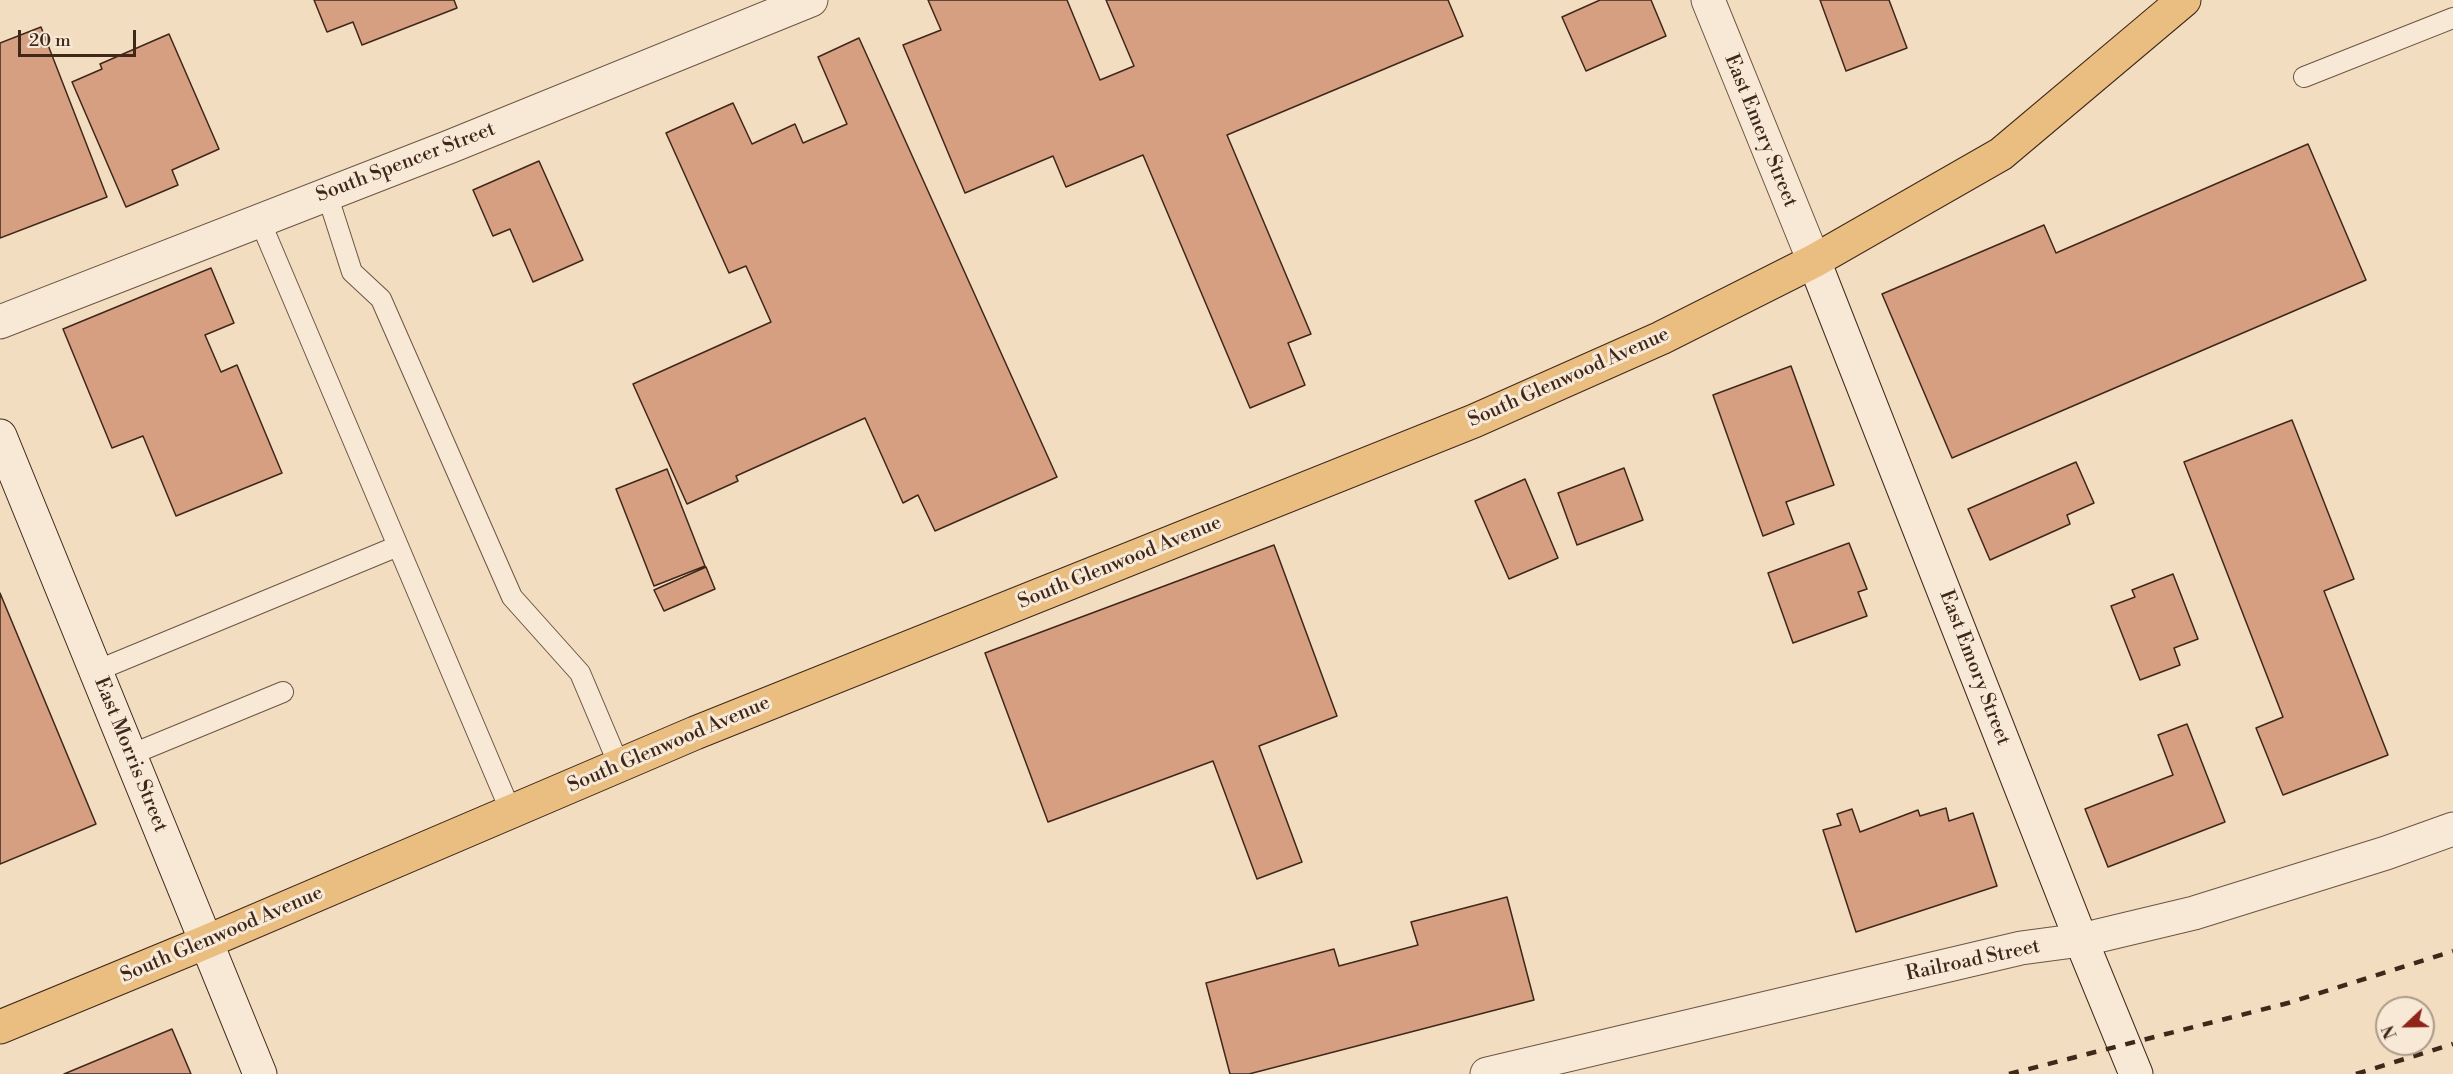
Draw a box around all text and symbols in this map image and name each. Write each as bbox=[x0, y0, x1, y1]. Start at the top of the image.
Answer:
scale bar bbox=[21, 18, 140, 56]
text: 20 m bbox=[29, 29, 71, 52]
street label: East Emery Street bbox=[1718, 51, 1802, 211]
street label: South Spencer Street bbox=[313, 118, 499, 208]
street label: South Glenwood Avenue bbox=[1465, 323, 1673, 433]
street label: South Glenwood Avenue bbox=[1015, 511, 1225, 615]
street label: East Emory Street bbox=[1933, 587, 2015, 749]
street label: East Morris Street bbox=[88, 674, 172, 836]
street label: South Glenwood Avenue bbox=[564, 691, 774, 799]
street label: South Glenwood Avenue bbox=[117, 881, 327, 989]
street label: Railroad Street bbox=[1904, 935, 2042, 987]
north arrow bbox=[2375, 996, 2435, 1056]
text: N bbox=[2379, 1022, 2402, 1042]

